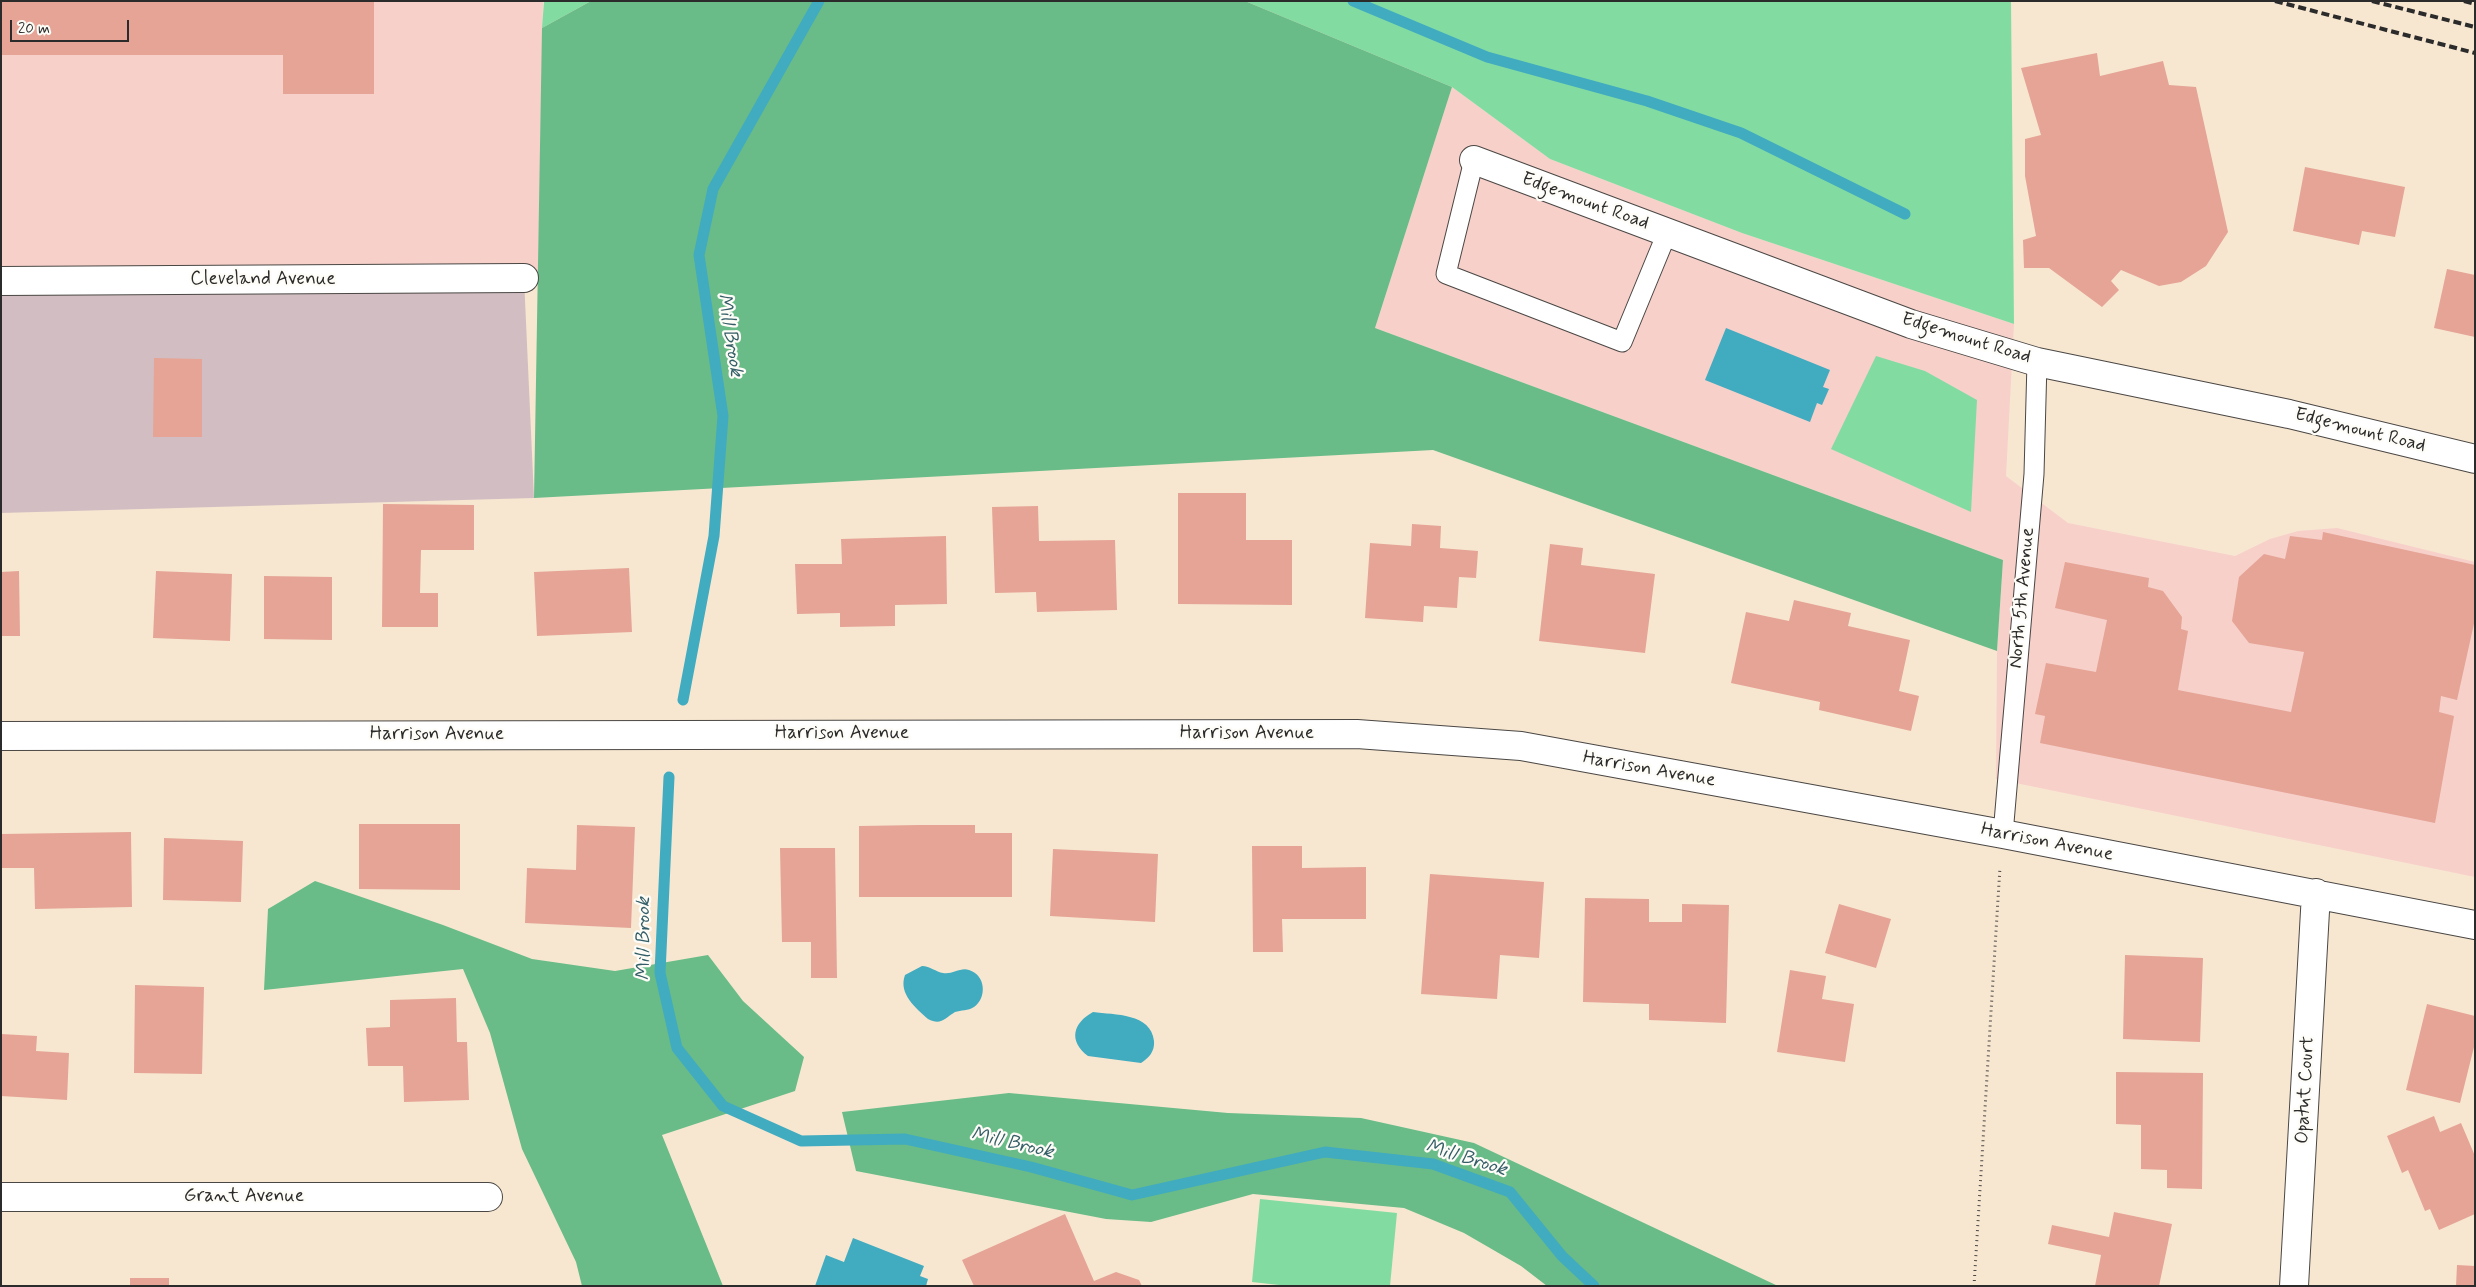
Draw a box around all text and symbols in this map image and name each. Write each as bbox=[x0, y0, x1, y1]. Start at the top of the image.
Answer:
scale bar bbox=[12, 10, 131, 42]
text: 20 m bbox=[18, 19, 50, 39]
street label: Edgemount Road bbox=[1518, 168, 1652, 236]
street label: Cleveland Avenue bbox=[190, 269, 336, 291]
water label: Mill Brook bbox=[711, 292, 747, 378]
street label: Edgemount Road bbox=[1899, 309, 2033, 369]
street label: Edgemount Road bbox=[2292, 404, 2428, 458]
street label: North 5th Avenue bbox=[2005, 527, 2041, 669]
street label: Harrison Avenue bbox=[775, 723, 909, 745]
street label: Harrison Avenue bbox=[1180, 723, 1314, 745]
street label: Harrison Avenue bbox=[370, 724, 504, 746]
street label: Harrison Avenue bbox=[1581, 747, 1717, 793]
street label: Harrison Avenue bbox=[1979, 819, 2115, 867]
water label: Mill Brook bbox=[633, 897, 657, 981]
street label: Opatut Court bbox=[2292, 1036, 2320, 1144]
water label: Mill Brook bbox=[969, 1123, 1055, 1165]
water label: Mill Brook bbox=[1423, 1135, 1509, 1183]
street label: Grant Avenue bbox=[184, 1186, 304, 1208]

